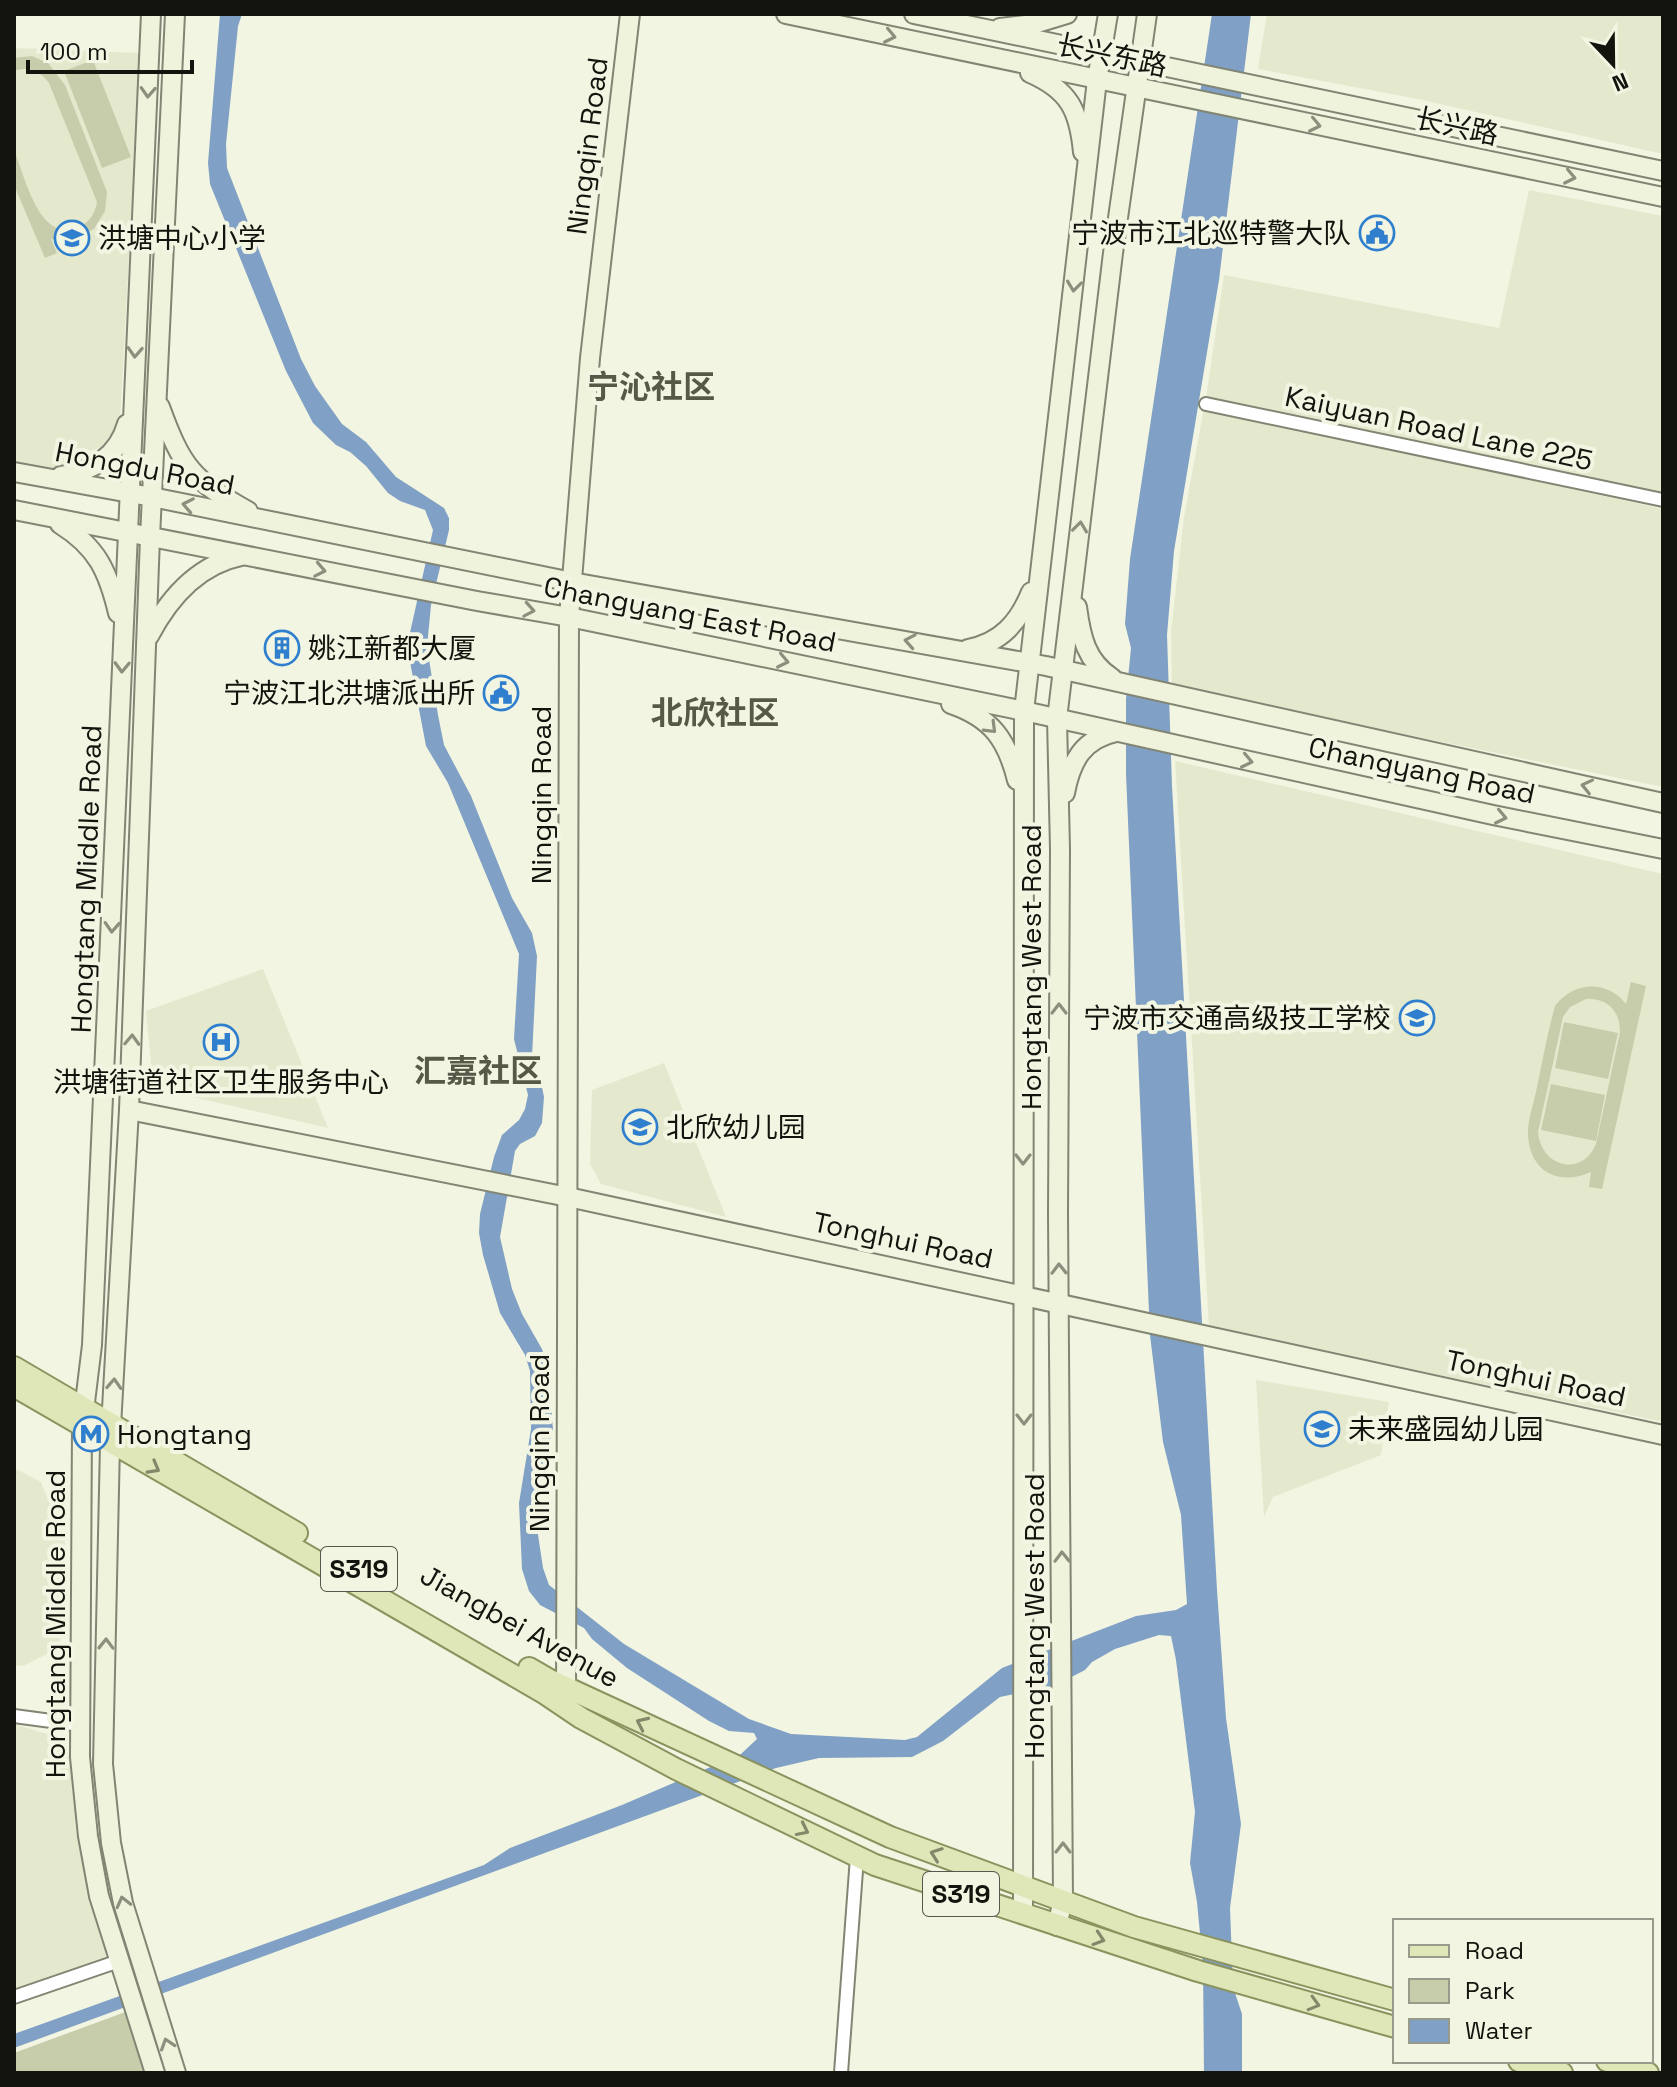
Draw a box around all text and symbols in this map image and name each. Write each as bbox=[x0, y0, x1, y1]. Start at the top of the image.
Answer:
scale bar bbox=[28, 24, 192, 74]
north arrow bbox=[1573, 24, 1653, 104]
street label: 长兴东路 bbox=[1053, 26, 1171, 84]
one-way arrow bbox=[882, 27, 896, 44]
text: 100 m bbox=[40, 36, 108, 67]
street label: Ningqin Road bbox=[558, 55, 616, 237]
text: N bbox=[1608, 67, 1633, 98]
one-way arrow bbox=[139, 86, 156, 99]
street label: 长兴路 bbox=[1412, 100, 1502, 152]
one-way arrow bbox=[1308, 116, 1322, 133]
one-way arrow bbox=[1563, 168, 1577, 185]
public building icon: 宁波市江北巡特警大队 bbox=[1358, 214, 1396, 252]
place label: 宁波市江北巡特警大队 bbox=[1071, 215, 1351, 251]
school or university icon: 洪塘中心小学 bbox=[53, 219, 91, 257]
place label: 洪塘中心小学 bbox=[98, 220, 266, 256]
one-way arrow bbox=[1065, 280, 1082, 293]
one-way arrow bbox=[127, 346, 144, 359]
district label: 宁沁社区 bbox=[587, 367, 715, 407]
street label: Kaiyuan Road Lane 225 bbox=[1282, 378, 1596, 478]
street label: Hongdu Road bbox=[52, 433, 238, 503]
one-way arrow bbox=[181, 497, 195, 514]
one-way arrow bbox=[1072, 520, 1089, 533]
one-way arrow bbox=[313, 561, 327, 578]
street label: Changyang East Road bbox=[541, 568, 839, 660]
one-way arrow bbox=[522, 601, 535, 618]
building icon: 姚江新都大厦 bbox=[263, 629, 301, 667]
place label: 姚江新都大厦 bbox=[308, 630, 476, 666]
one-way arrow bbox=[903, 634, 917, 651]
one-way arrow bbox=[776, 652, 790, 669]
one-way arrow bbox=[114, 661, 131, 674]
public building icon: 宁波江北洪塘派出所 bbox=[482, 674, 520, 712]
place label: 宁波江北洪塘派出所 bbox=[223, 675, 475, 711]
district label: 北欣社区 bbox=[651, 693, 779, 733]
street label: Ningqin Road bbox=[523, 706, 559, 884]
one-way arrow bbox=[982, 719, 996, 733]
street label: Hongtang Middle Road bbox=[63, 724, 109, 1034]
street label: Changyang Road bbox=[1305, 728, 1539, 812]
one-way arrow bbox=[1239, 752, 1253, 769]
one-way arrow bbox=[1581, 778, 1594, 795]
one-way arrow bbox=[1493, 808, 1507, 825]
street label: Hongtang West Road bbox=[1013, 824, 1049, 1110]
one-way arrow bbox=[104, 921, 121, 934]
school or university icon: 宁波市交通高级技工学校 bbox=[1398, 999, 1436, 1037]
place label: 宁波市交通高级技工学校 bbox=[1083, 1000, 1391, 1036]
one-way arrow bbox=[1050, 1002, 1068, 1015]
hospital icon: 洪塘街道社区卫生服务中心 bbox=[202, 1023, 240, 1061]
one-way arrow bbox=[123, 1033, 140, 1046]
district label: 汇嘉社区 bbox=[414, 1051, 542, 1091]
place label: 洪塘街道社区卫生服务中心 bbox=[53, 1064, 389, 1100]
school or university icon: 北欣幼儿园 bbox=[621, 1108, 659, 1146]
place label: 北欣幼儿园 bbox=[666, 1109, 806, 1145]
one-way arrow bbox=[1014, 1153, 1032, 1166]
street label: Tonghui Road bbox=[810, 1203, 996, 1277]
one-way arrow bbox=[1050, 1262, 1068, 1275]
street label: Tonghui Road bbox=[1443, 1341, 1629, 1415]
street label: Ningqin Road bbox=[521, 1354, 557, 1532]
one-way arrow bbox=[105, 1377, 122, 1390]
school or university icon: 未来盛园幼儿园 bbox=[1303, 1410, 1341, 1448]
place label: 未来盛园幼儿园 bbox=[1348, 1411, 1544, 1447]
one-way arrow bbox=[1015, 1413, 1033, 1426]
metro station icon: Hongtang bbox=[72, 1415, 110, 1453]
place label: Hongtang bbox=[117, 1416, 252, 1452]
one-way arrow bbox=[145, 1458, 160, 1474]
street label: Hongtang Middle Road bbox=[37, 1470, 73, 1778]
street label: Hongtang West Road bbox=[1016, 1473, 1052, 1759]
road number: S319 bbox=[321, 1547, 397, 1591]
one-way arrow bbox=[1053, 1550, 1071, 1563]
street label: Jiangbei Avenue bbox=[414, 1556, 626, 1696]
one-way arrow bbox=[97, 1637, 115, 1650]
one-way arrow bbox=[636, 1716, 650, 1732]
one-way arrow bbox=[794, 1820, 809, 1836]
one-way arrow bbox=[1054, 1841, 1072, 1854]
one-way arrow bbox=[929, 1847, 943, 1863]
road number: S319 bbox=[923, 1872, 999, 1916]
one-way arrow bbox=[115, 1896, 132, 1909]
legend bbox=[1393, 1919, 1653, 2063]
one-way arrow bbox=[1091, 1930, 1105, 1946]
text: Road bbox=[1465, 1935, 1524, 1966]
text: Park bbox=[1465, 1975, 1515, 2006]
one-way arrow bbox=[1307, 1995, 1321, 2011]
text: Water bbox=[1465, 2015, 1533, 2046]
one-way arrow bbox=[160, 2037, 176, 2051]

